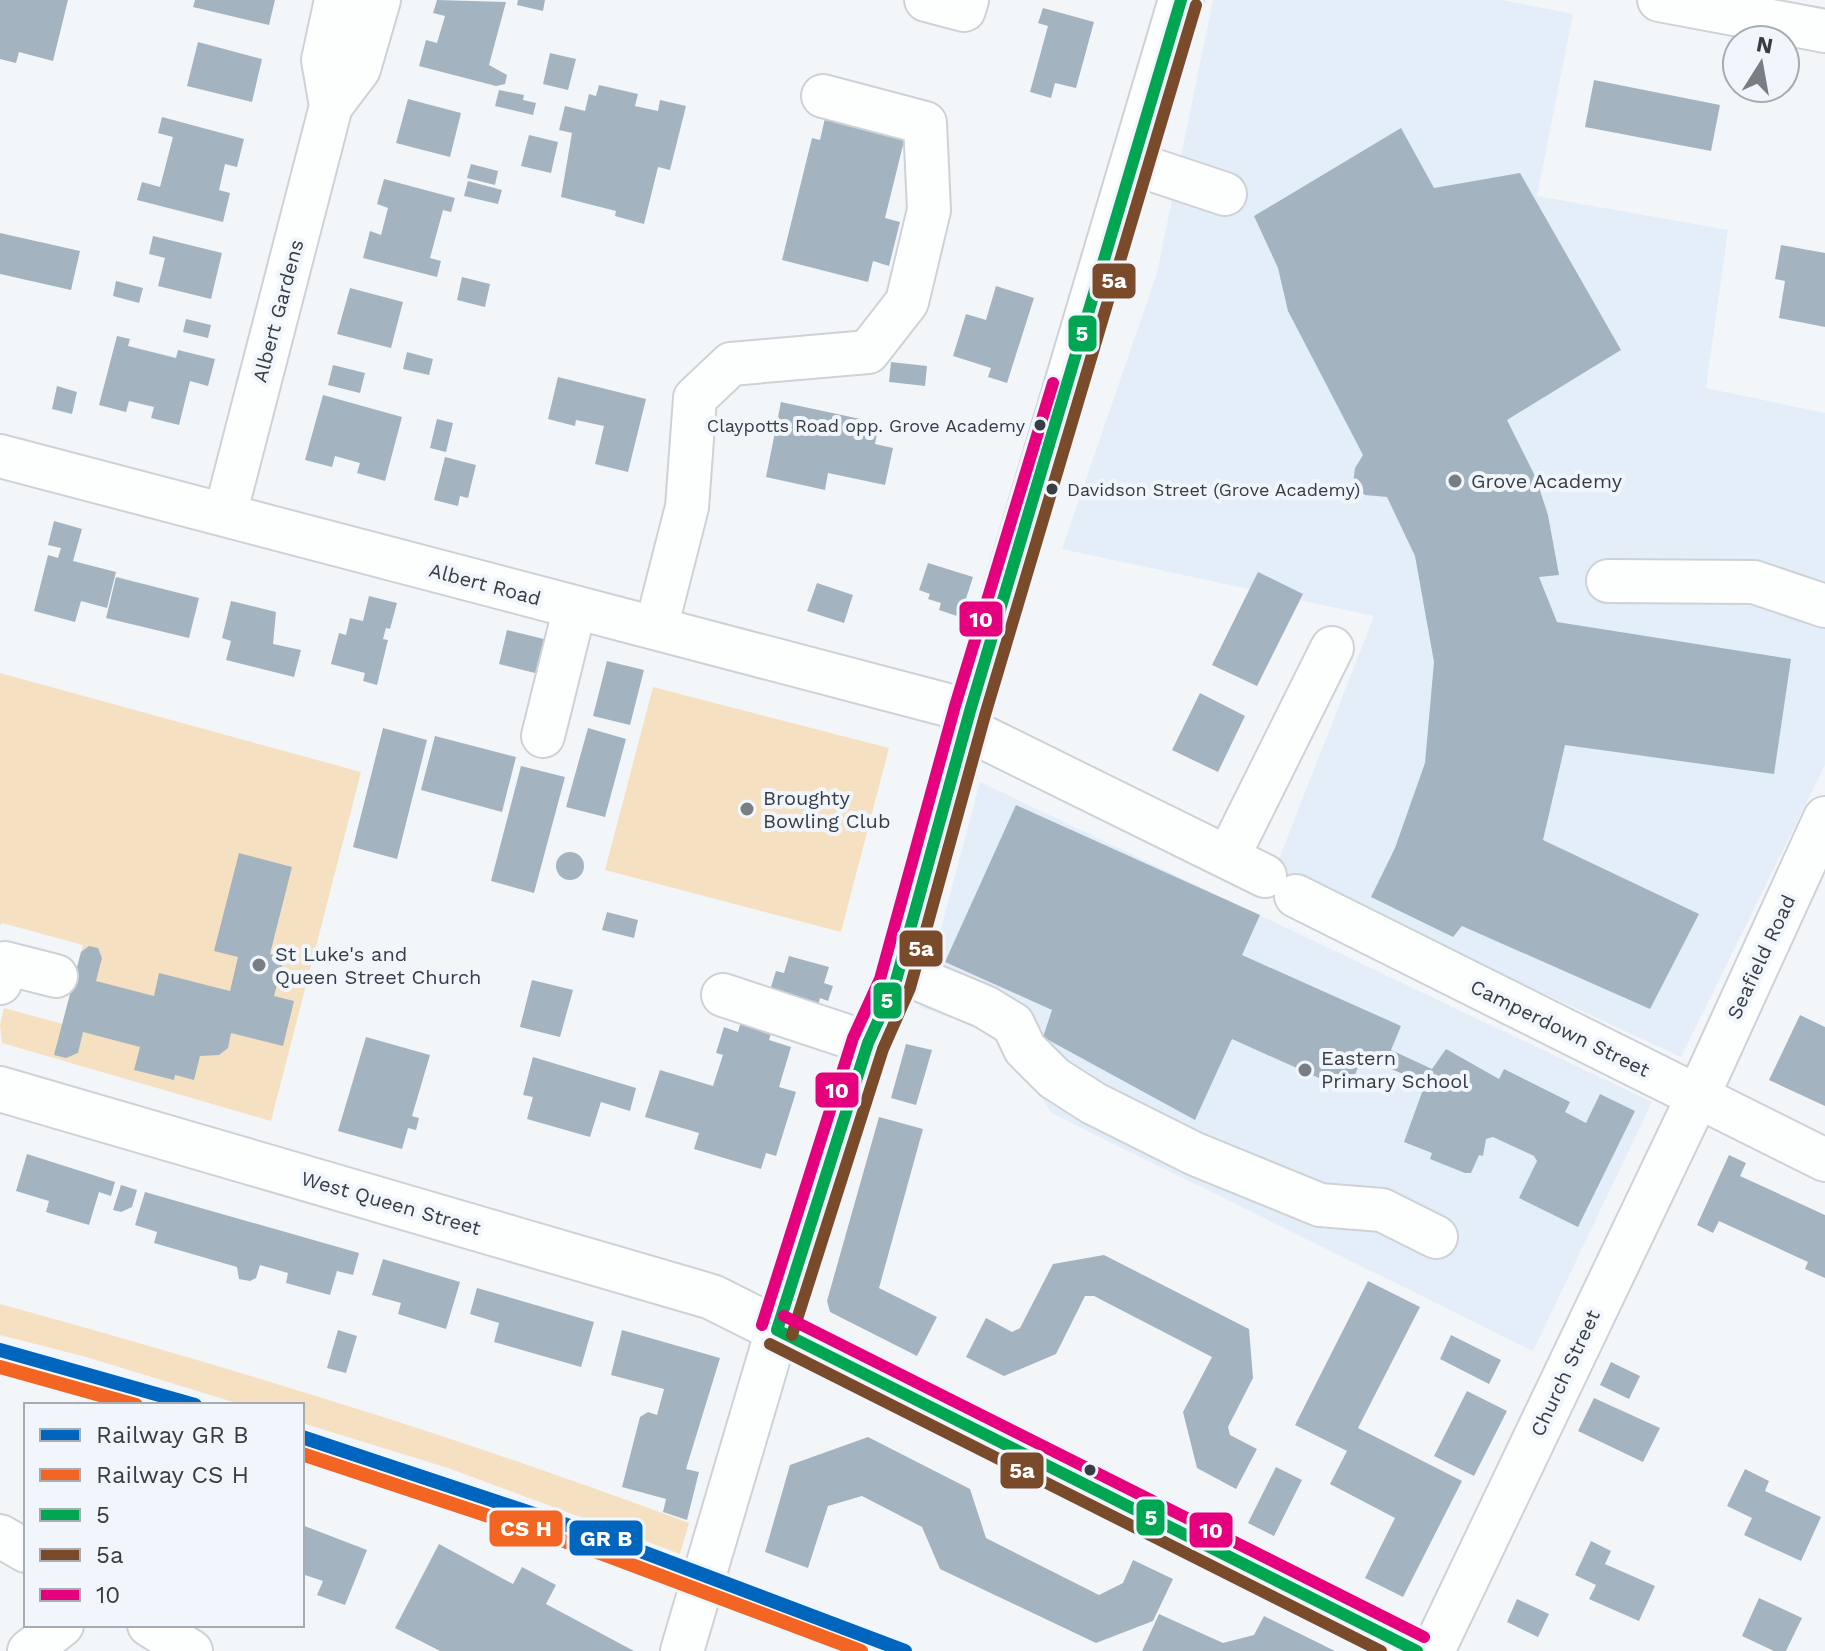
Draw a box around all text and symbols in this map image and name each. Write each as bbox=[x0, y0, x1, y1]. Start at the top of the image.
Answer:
north arrow bbox=[1721, 24, 1801, 104]
text: N bbox=[1754, 31, 1775, 59]
street label: Albert Gardens bbox=[247, 237, 309, 385]
line badge: 5a bbox=[1091, 262, 1137, 300]
text: 5a bbox=[1101, 268, 1127, 293]
line badge: 5 bbox=[1067, 314, 1098, 353]
text: 5 bbox=[1076, 321, 1088, 346]
place label: Claypotts Road opp. Grove Academy bbox=[707, 415, 1026, 436]
marker: Claypotts Road opp. Grove Academy bbox=[1032, 417, 1048, 433]
place label: Grove Academy bbox=[1471, 469, 1623, 493]
marker: Grove Academy bbox=[1446, 472, 1464, 490]
place label: Davidson Street (Grove Academy) bbox=[1067, 479, 1360, 500]
marker: Davidson Street (Grove Academy) bbox=[1044, 481, 1060, 497]
street label: Albert Road bbox=[426, 558, 544, 610]
line badge: 10 bbox=[958, 600, 1004, 638]
text: 10 bbox=[969, 607, 993, 632]
place label: Broughty Bowling Club bbox=[763, 786, 890, 833]
marker: Broughty Bowling Club bbox=[738, 800, 756, 818]
street label: Seafield Road bbox=[1722, 891, 1800, 1023]
line badge: 5a bbox=[898, 929, 944, 968]
text: 5a bbox=[908, 936, 934, 961]
place label: St Luke's and Queen Street Church bbox=[275, 942, 481, 989]
marker: St Luke's and Queen Street Church bbox=[250, 956, 268, 974]
street label: Camperdown Street bbox=[1466, 974, 1654, 1082]
line badge: 5 bbox=[872, 981, 903, 1020]
text: 5 bbox=[881, 988, 893, 1013]
place label: Eastern Primary School bbox=[1321, 1046, 1468, 1093]
marker: Eastern Primary School bbox=[1296, 1061, 1314, 1079]
line badge: 10 bbox=[814, 1071, 860, 1109]
text: 10 bbox=[825, 1078, 849, 1103]
street label: West Queen Street bbox=[298, 1166, 484, 1240]
street label: Church Street bbox=[1525, 1305, 1605, 1440]
legend bbox=[24, 1403, 304, 1627]
text: Railway GR B bbox=[96, 1421, 249, 1449]
line badge: 5a bbox=[999, 1451, 1045, 1490]
text: 5a bbox=[1009, 1458, 1035, 1483]
text: Railway CS H bbox=[96, 1461, 249, 1489]
unlabelled marker bbox=[1082, 1462, 1098, 1478]
line badge: 5 bbox=[1135, 1498, 1166, 1537]
text: 5 bbox=[96, 1501, 110, 1529]
text: 5 bbox=[1145, 1505, 1157, 1530]
line badge: CS H bbox=[488, 1509, 564, 1548]
line badge: 10 bbox=[1188, 1511, 1234, 1549]
text: CS H bbox=[500, 1516, 552, 1541]
text: 10 bbox=[1199, 1518, 1223, 1543]
line badge: GR B bbox=[568, 1519, 644, 1557]
text: GR B bbox=[580, 1526, 632, 1551]
text: 5a bbox=[96, 1541, 124, 1569]
text: 10 bbox=[96, 1581, 120, 1609]

